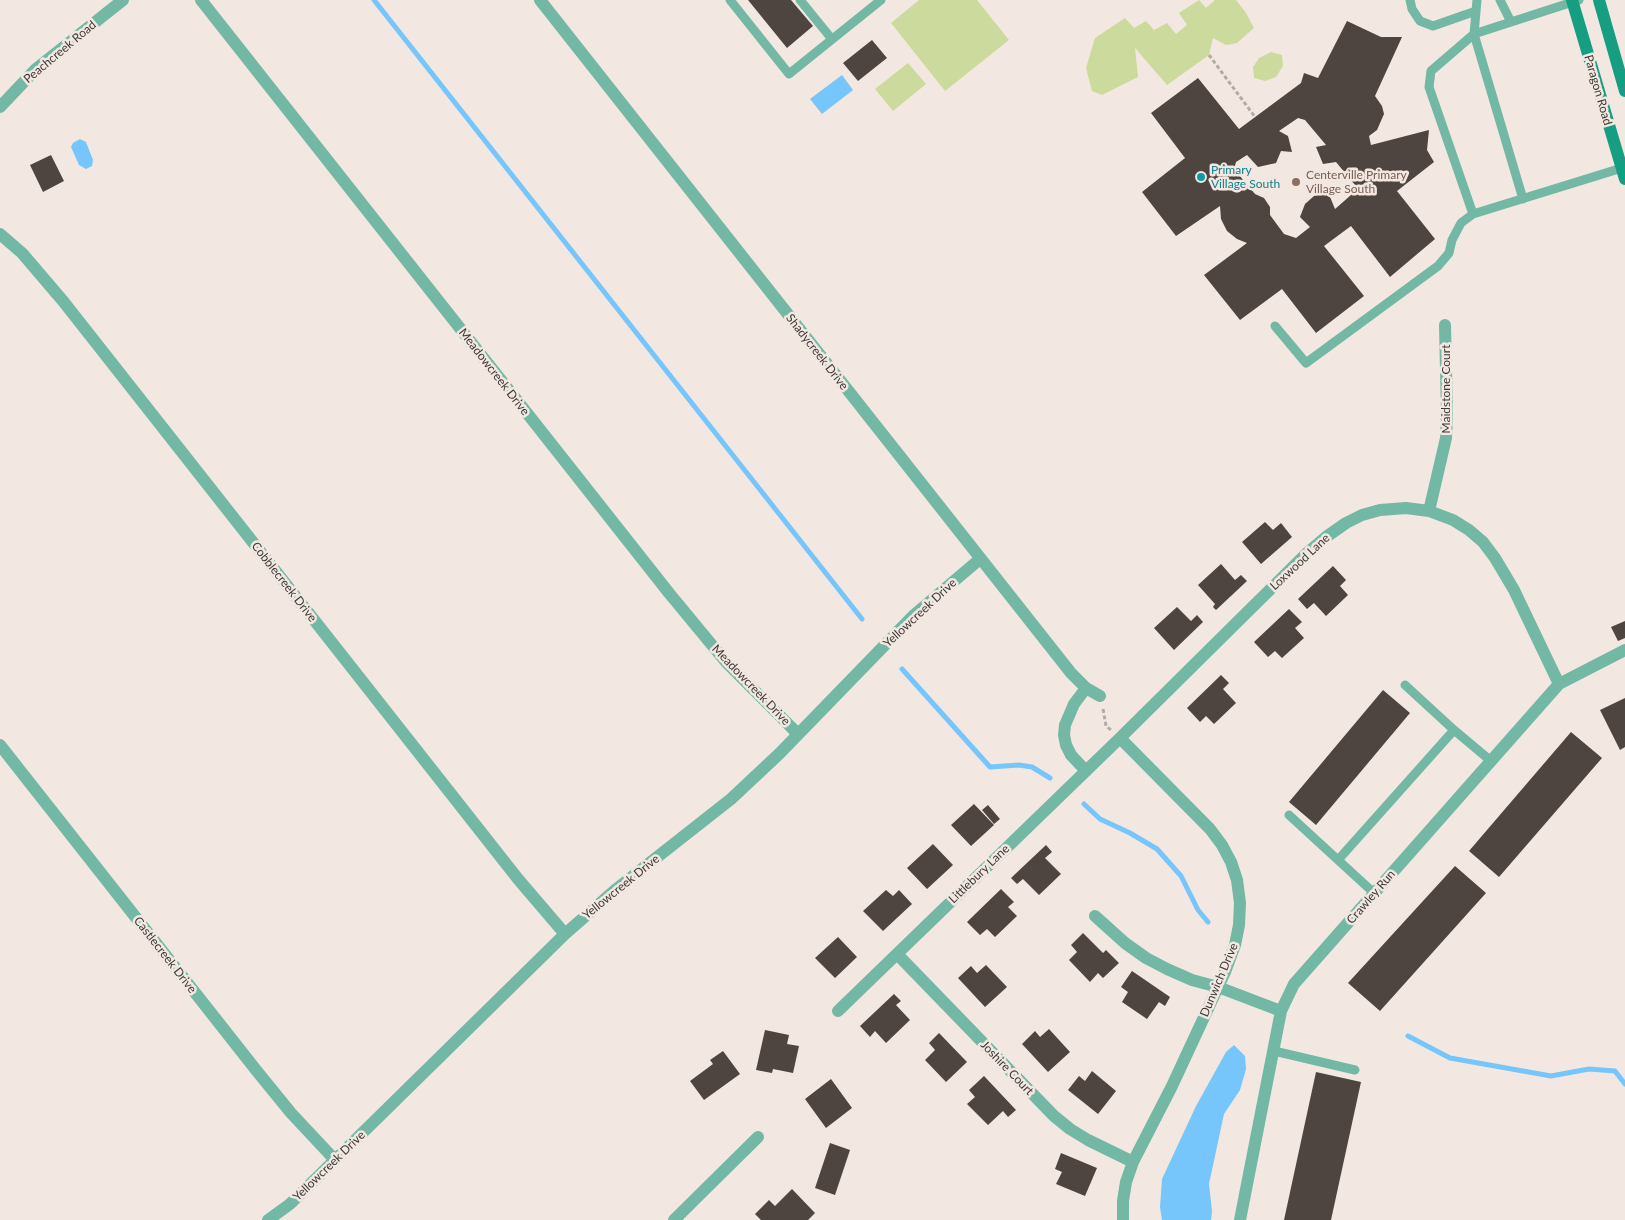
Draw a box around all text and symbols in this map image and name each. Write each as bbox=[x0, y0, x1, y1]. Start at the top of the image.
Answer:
street label: Peachcreek Road bbox=[21, 18, 99, 86]
street label: Paragon Road bbox=[1581, 53, 1615, 127]
place label: Primary Village South bbox=[1211, 163, 1280, 191]
place label: Centerville Primary Village South bbox=[1306, 168, 1407, 196]
marker: Primary Village South bbox=[1195, 171, 1207, 183]
marker: Centerville Primary Village South bbox=[1290, 176, 1302, 188]
street label: Shadycreek Drive bbox=[783, 311, 851, 393]
street label: Meadowcreek Drive bbox=[456, 326, 532, 418]
street label: Maidstone Court bbox=[1439, 345, 1453, 433]
street label: Loxwood Lane bbox=[1267, 531, 1333, 593]
street label: Cobblecreek Drive bbox=[248, 539, 320, 625]
street label: Yellowcreek Drive bbox=[881, 575, 959, 651]
street label: Meadowcreek Drive bbox=[709, 642, 793, 728]
street label: Littlebury Lane bbox=[946, 842, 1012, 906]
street label: Yellowcreek Drive bbox=[580, 852, 662, 922]
street label: Crawley Run bbox=[1344, 867, 1398, 927]
street label: Castlecreek Drive bbox=[131, 914, 199, 996]
street label: Dunwich Drive bbox=[1197, 941, 1241, 1019]
street label: Joshire Court bbox=[978, 1038, 1036, 1098]
street label: Yellowcreek Drive bbox=[290, 1128, 368, 1204]

